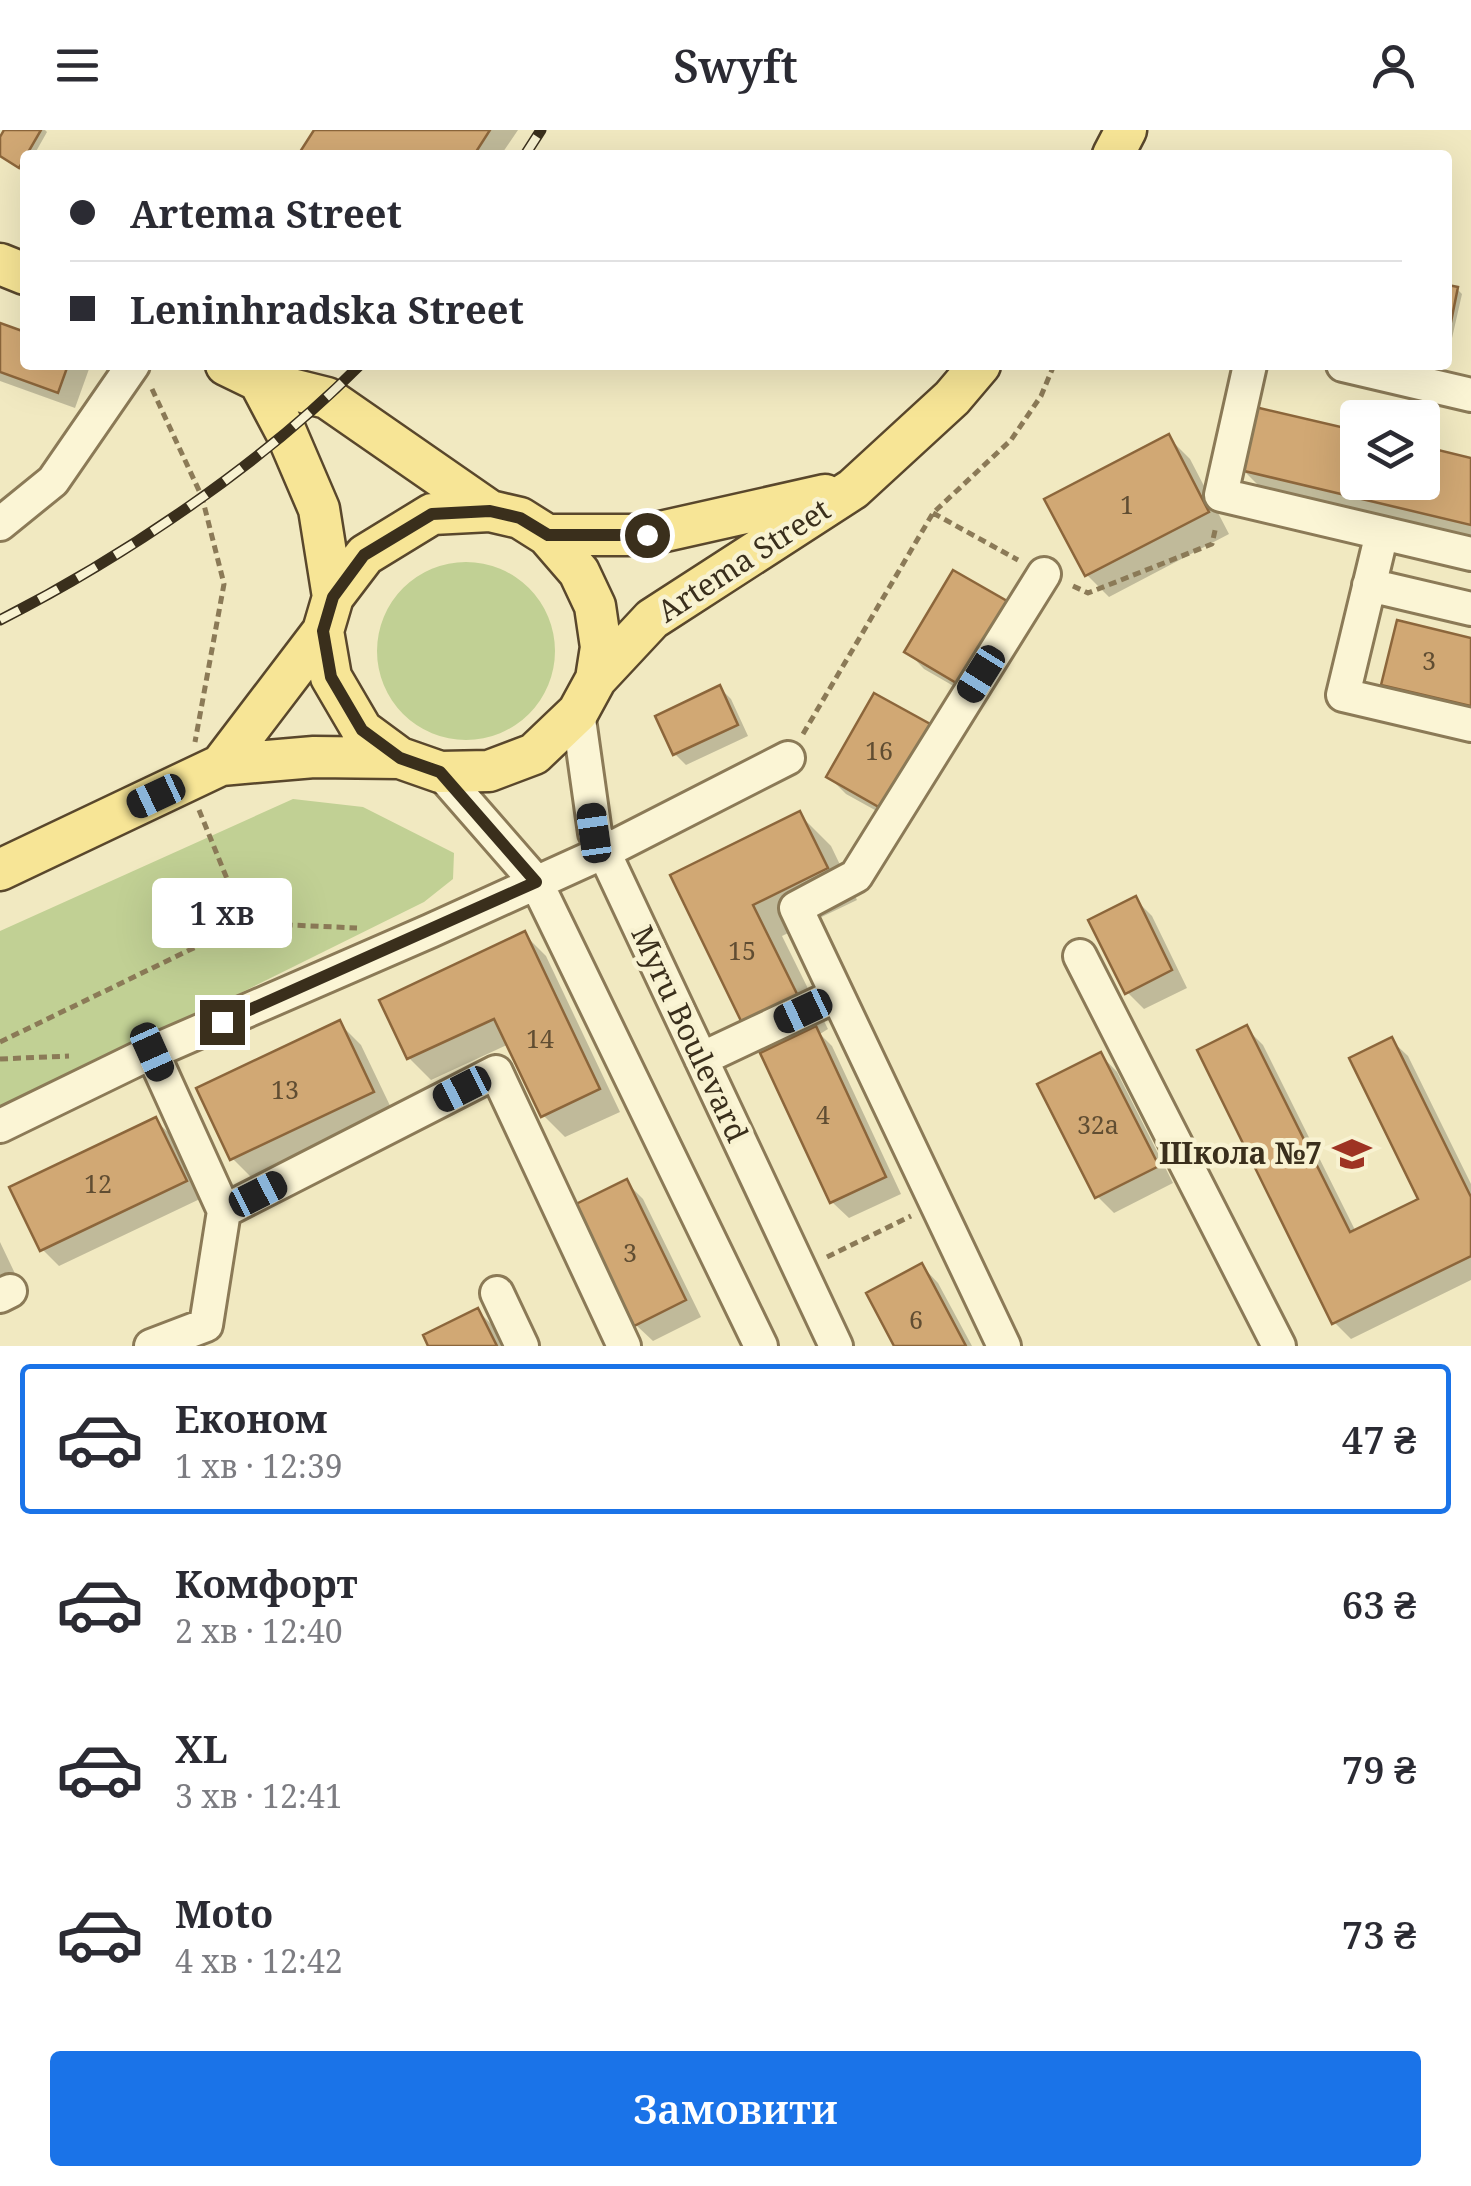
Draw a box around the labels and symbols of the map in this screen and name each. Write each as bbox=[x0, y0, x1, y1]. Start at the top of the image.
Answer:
house number: 1 bbox=[1120, 487, 1134, 521]
street label: Artema Street bbox=[649, 488, 838, 631]
route start bbox=[625, 513, 670, 558]
car bbox=[952, 641, 1010, 707]
house number: 3 bbox=[1422, 643, 1436, 677]
house number: 16 bbox=[865, 733, 893, 767]
car bbox=[122, 770, 190, 822]
car bbox=[575, 801, 613, 865]
callout: 1 хв bbox=[152, 877, 292, 947]
street label: Myru Boulevard bbox=[622, 919, 758, 1148]
house number: 15 bbox=[728, 933, 756, 967]
car bbox=[769, 985, 837, 1037]
route end bbox=[200, 1000, 245, 1045]
car bbox=[126, 1018, 178, 1086]
house number: 14 bbox=[526, 1021, 554, 1055]
car bbox=[428, 1062, 496, 1116]
house number: 13 bbox=[271, 1072, 299, 1106]
house number: 4 bbox=[816, 1097, 830, 1131]
house number: 32а bbox=[1077, 1107, 1119, 1141]
place label: Школа №7 bbox=[1159, 1132, 1322, 1173]
school or university icon: Школа №7 bbox=[1331, 1133, 1373, 1175]
house number: 12 bbox=[84, 1166, 112, 1200]
car bbox=[224, 1167, 292, 1221]
house number: 3 bbox=[623, 1235, 637, 1269]
house number: 6 bbox=[909, 1302, 923, 1336]

